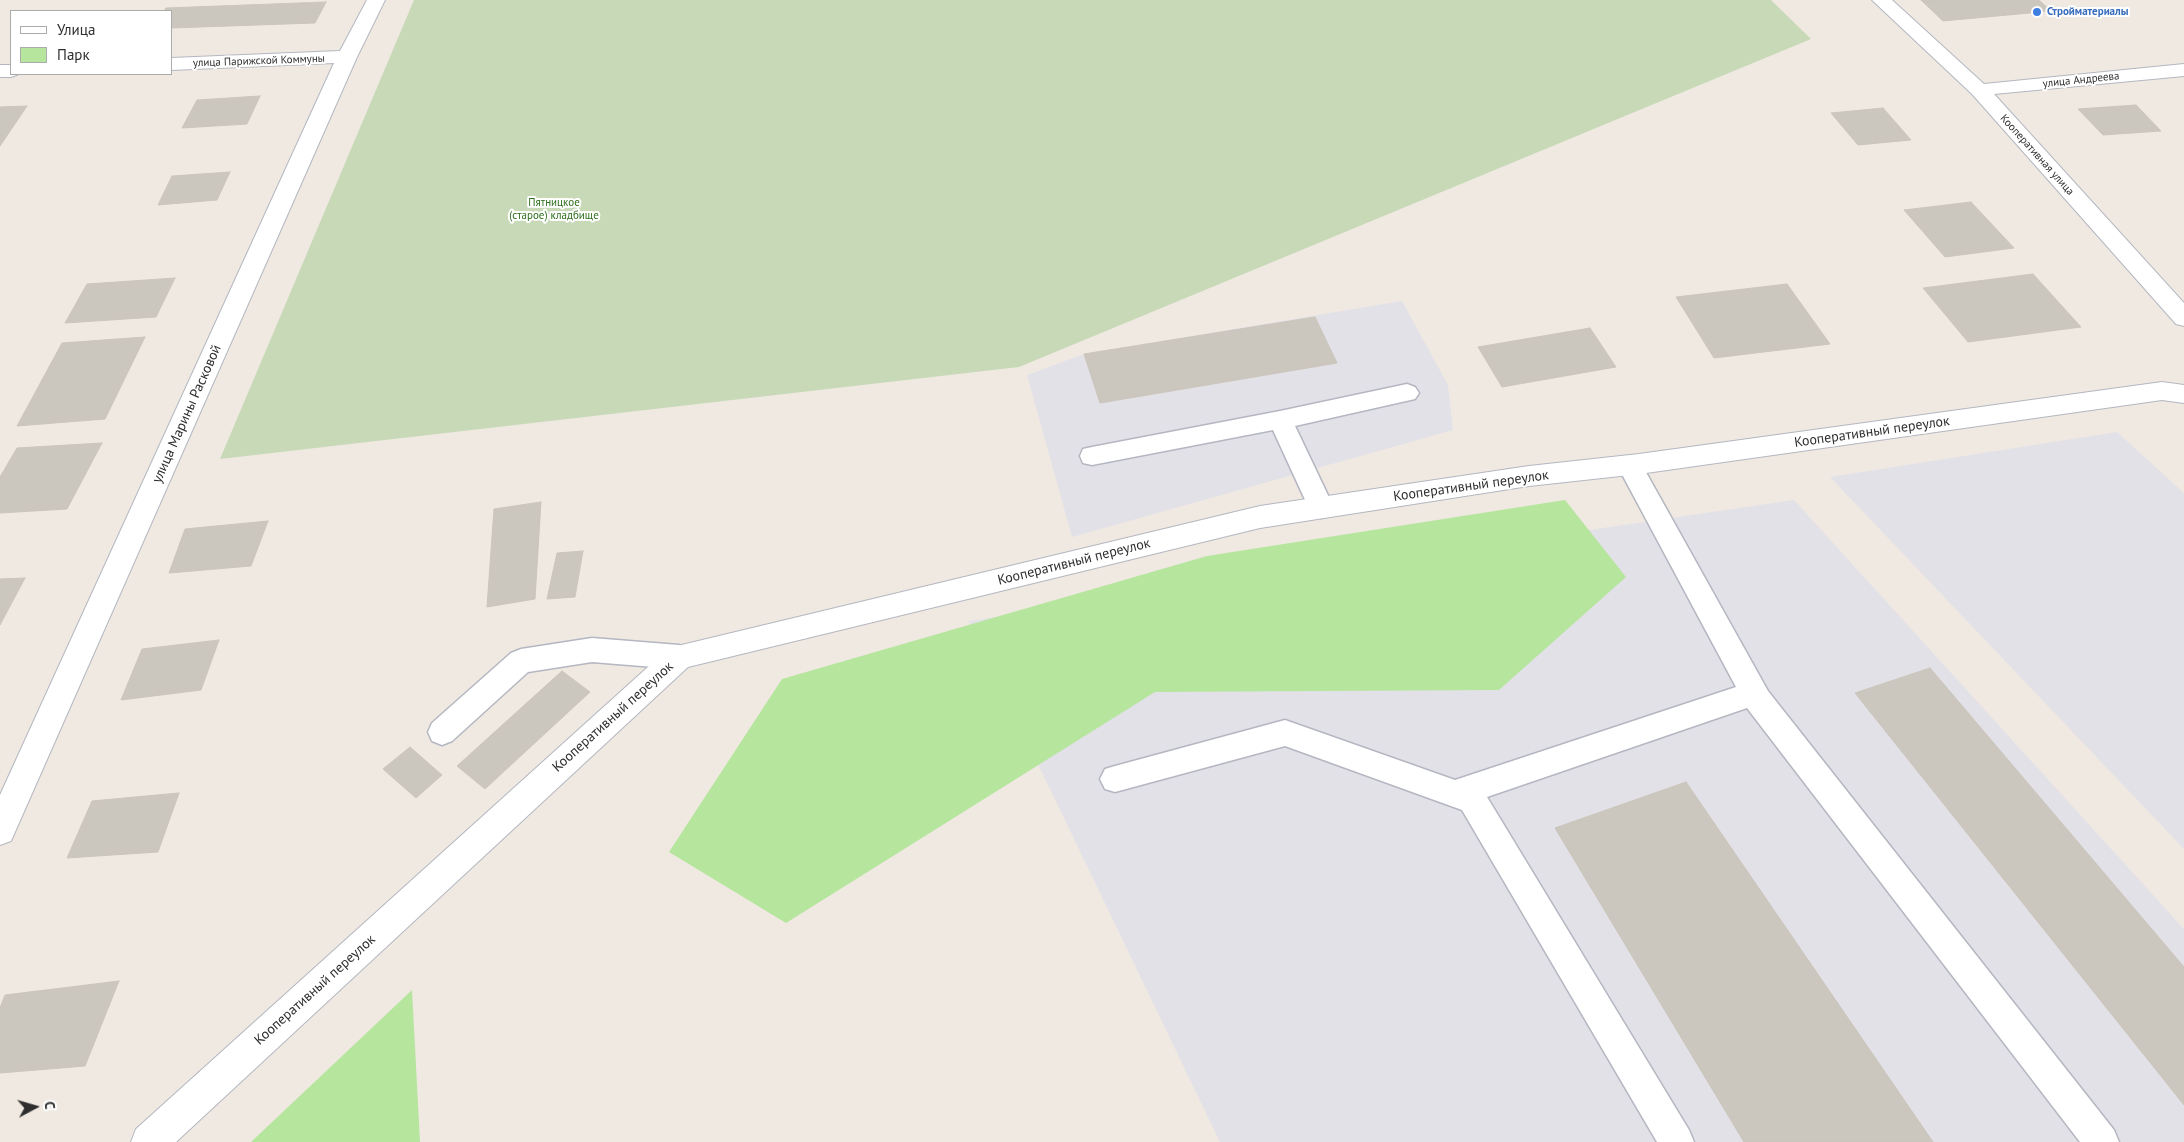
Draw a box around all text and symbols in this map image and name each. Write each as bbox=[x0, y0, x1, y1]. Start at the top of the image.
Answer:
place label: Стройматериалы bbox=[2047, 5, 2128, 19]
marker: Стройматериалы bbox=[2031, 6, 2043, 18]
legend bbox=[10, 10, 172, 75]
text: Улица bbox=[57, 20, 95, 39]
text: Парк bbox=[57, 45, 90, 64]
street label: улица Парижской Коммуны bbox=[193, 52, 325, 70]
street label: улица Андреева bbox=[2042, 69, 2120, 91]
street label: Кооперативная улица bbox=[1997, 112, 2077, 198]
park label: Пятницкое (старое) кладбище bbox=[509, 196, 599, 222]
street label: улица Марины Расковой bbox=[149, 342, 225, 486]
street label: Кооперативный переулок bbox=[1793, 413, 1951, 451]
street label: Кооперативный переулок bbox=[1392, 467, 1550, 505]
street label: Кооперативный переулок bbox=[996, 535, 1152, 589]
street label: Кооперативный переулок bbox=[549, 658, 677, 776]
street label: Кооперативный переулок bbox=[251, 931, 379, 1049]
north arrow bbox=[10, 1082, 60, 1132]
text: С bbox=[41, 1101, 59, 1110]

